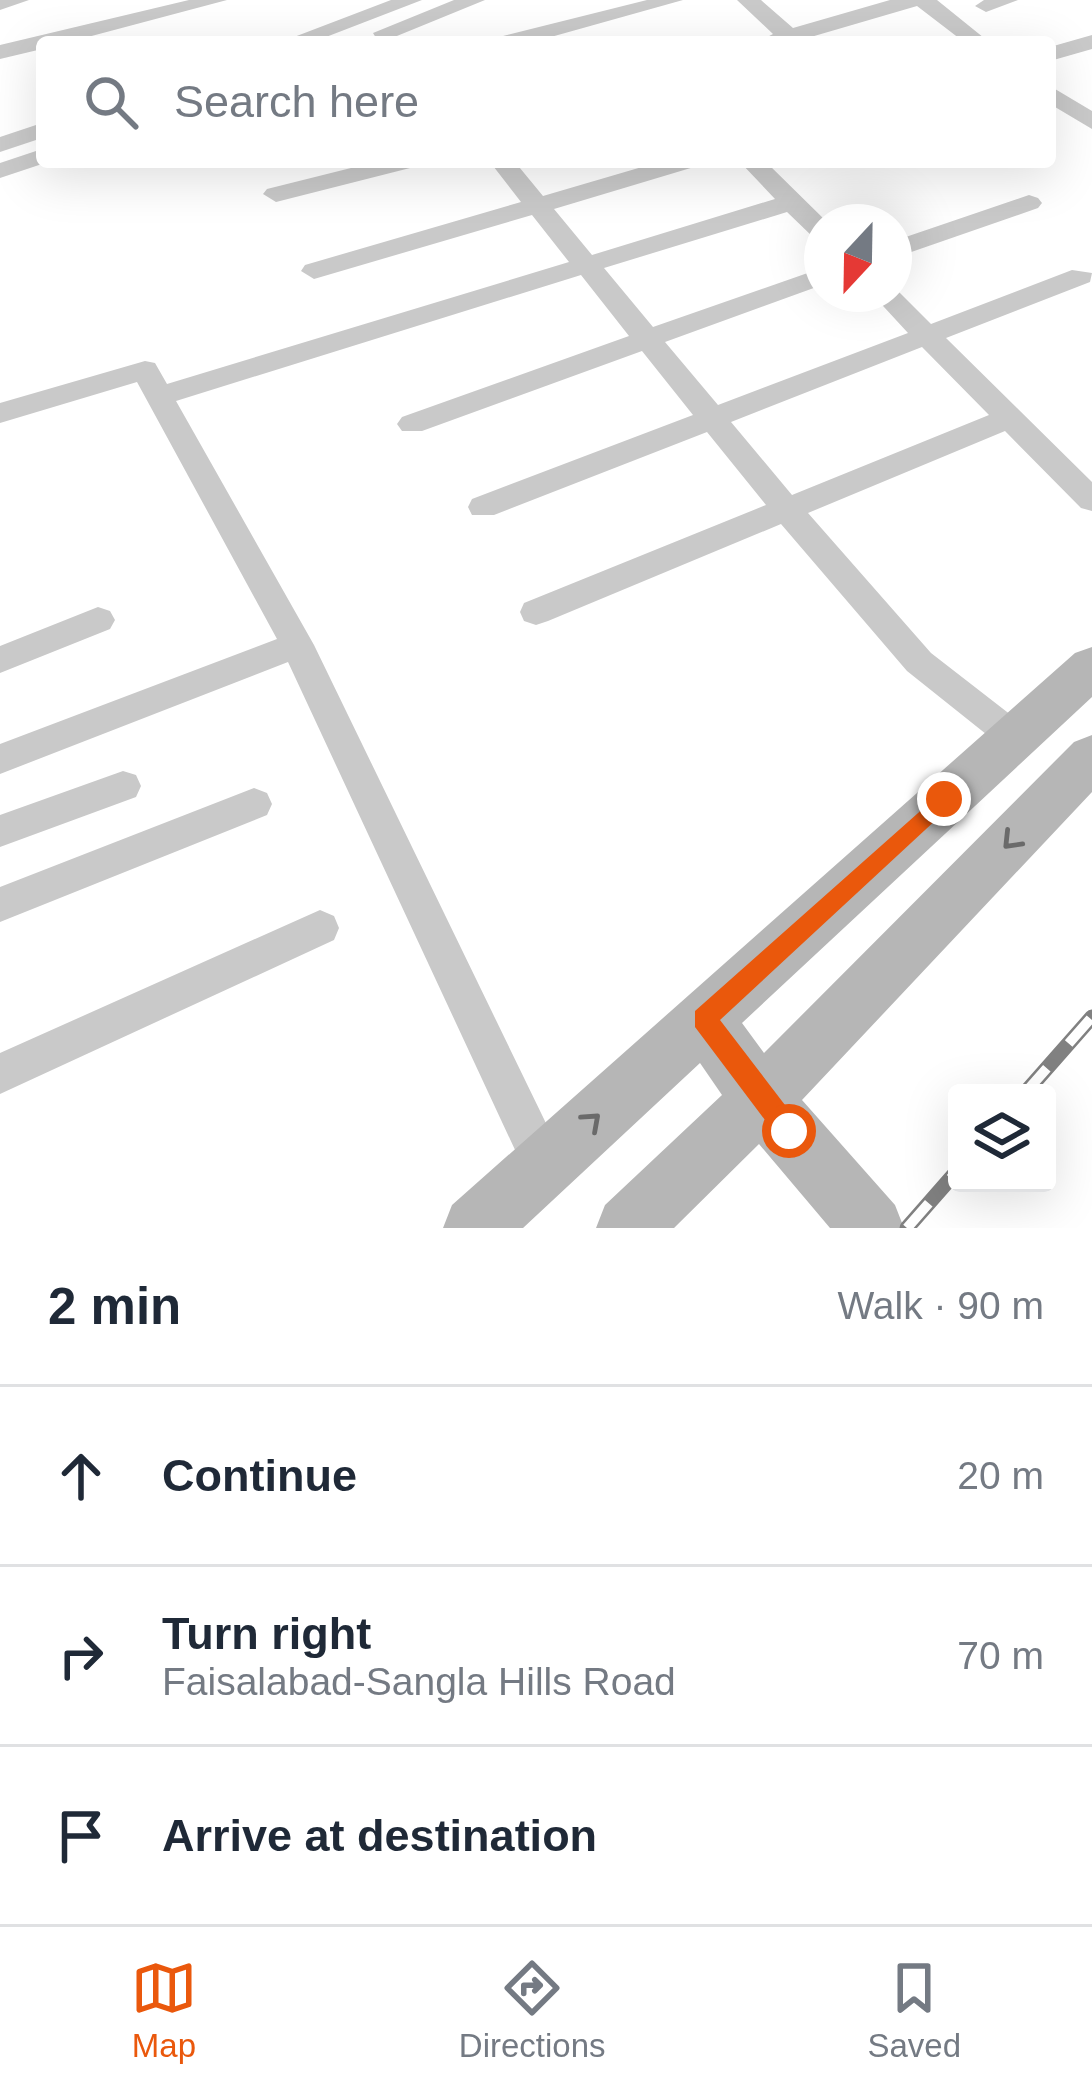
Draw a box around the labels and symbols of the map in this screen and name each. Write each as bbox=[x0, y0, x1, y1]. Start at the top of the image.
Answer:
north arrow bbox=[804, 204, 912, 312]
route end bbox=[917, 772, 971, 826]
one-way arrow bbox=[1003, 827, 1025, 849]
route start bbox=[762, 1104, 816, 1158]
one-way arrow bbox=[579, 1114, 600, 1135]

